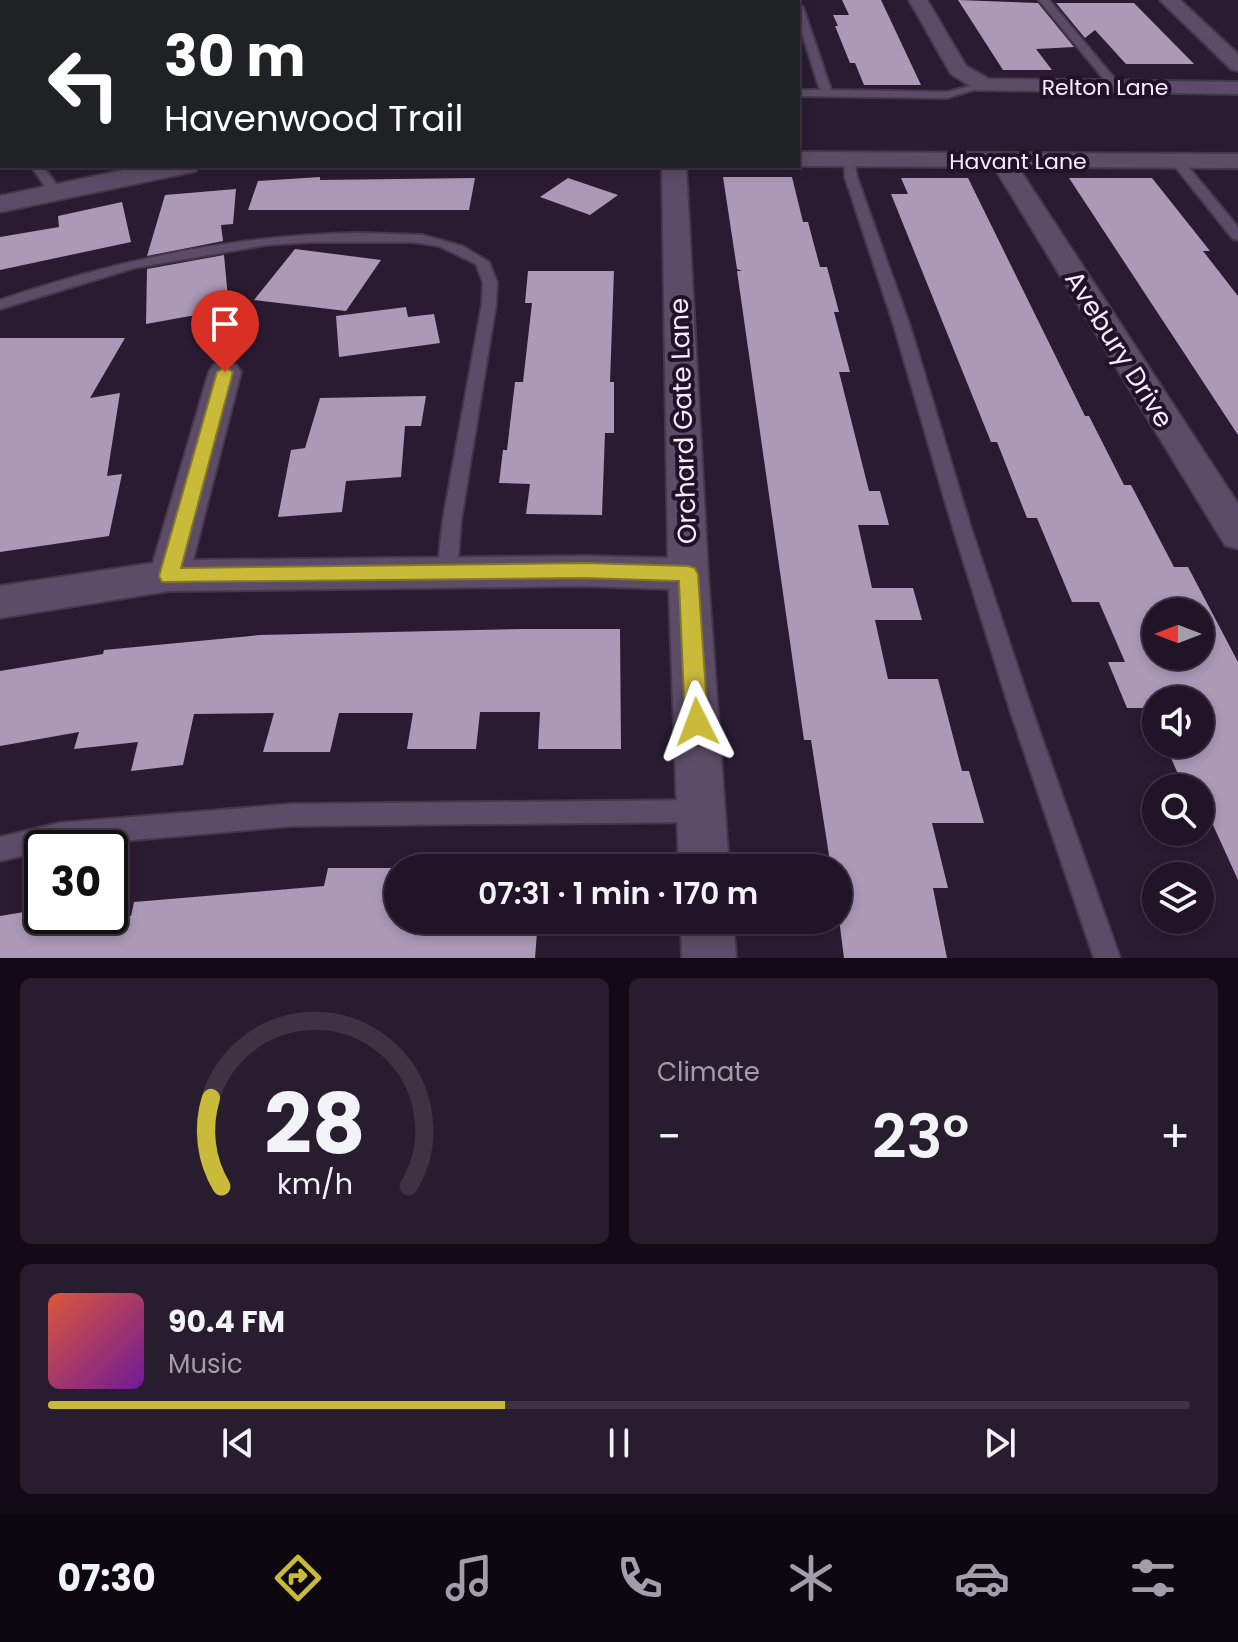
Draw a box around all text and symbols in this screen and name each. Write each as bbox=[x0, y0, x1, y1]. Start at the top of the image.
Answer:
text: 30 m bbox=[164, 17, 306, 96]
icon: left bbox=[32, 32, 136, 136]
street label: Relton Lane bbox=[1042, 72, 1168, 103]
text: Havenwood Trail bbox=[164, 93, 463, 144]
street label: Havant Lane bbox=[949, 146, 1087, 177]
street label: Avebury Drive bbox=[1056, 264, 1182, 434]
pin bbox=[191, 290, 259, 372]
street label: Orchard Gate Lane bbox=[661, 297, 705, 545]
icon: arrive bbox=[203, 302, 247, 346]
north arrow bbox=[1142, 598, 1214, 670]
map controls bbox=[1142, 598, 1214, 934]
position arrow bbox=[655, 680, 739, 764]
button: sound bbox=[1142, 686, 1214, 758]
button: search bbox=[1142, 774, 1214, 846]
speed limit sign: 30 bbox=[24, 830, 128, 934]
button: layers bbox=[1142, 862, 1214, 934]
text: 07:31 · 1 min · 170 m bbox=[478, 872, 758, 915]
text: Climate bbox=[657, 1054, 760, 1090]
text: 28 bbox=[264, 1066, 365, 1182]
text: 23° bbox=[872, 1095, 969, 1179]
text: − bbox=[657, 1106, 681, 1167]
text: + bbox=[1160, 1106, 1190, 1167]
text: km/h bbox=[276, 1164, 353, 1204]
text: 90.4 FM bbox=[168, 1300, 285, 1343]
text: Music bbox=[168, 1346, 243, 1382]
icon: previous bbox=[216, 1421, 260, 1465]
icon: pause bbox=[597, 1421, 641, 1465]
icon: next bbox=[978, 1421, 1022, 1465]
icon: directions bbox=[270, 1550, 326, 1606]
icon: music bbox=[441, 1550, 497, 1606]
icon: phone bbox=[612, 1550, 668, 1606]
icon: climate bbox=[783, 1550, 839, 1606]
icon: car bbox=[954, 1550, 1010, 1606]
icon: filters bbox=[1125, 1550, 1181, 1606]
text: 07:30 bbox=[57, 1553, 156, 1604]

